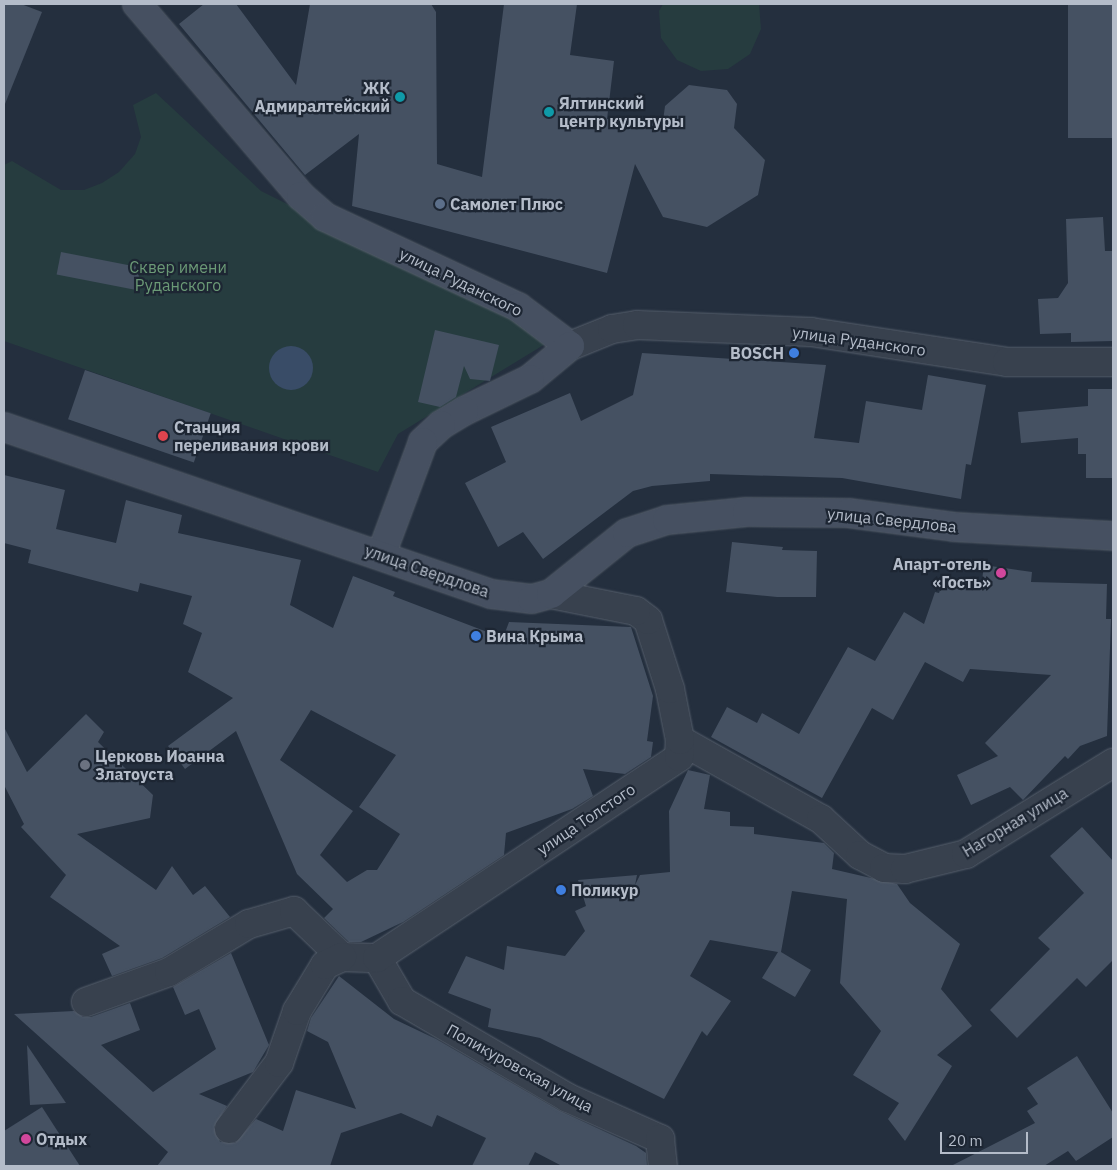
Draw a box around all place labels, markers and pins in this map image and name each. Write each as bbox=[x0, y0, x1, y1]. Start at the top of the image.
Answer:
place label: ЖК Адмиралтейский bbox=[254, 78, 390, 116]
marker: ЖК Адмиралтейский bbox=[394, 91, 406, 103]
place label: Ялтинский центр культуры bbox=[559, 93, 684, 131]
marker: Ялтинский центр культуры bbox=[543, 106, 555, 118]
place label: Самолет Плюс bbox=[450, 194, 563, 214]
marker: Самолет Плюс bbox=[434, 198, 446, 210]
place label: BOSCH bbox=[730, 343, 784, 363]
marker: BOSCH bbox=[788, 347, 800, 359]
place label: Станция переливания крови bbox=[174, 417, 329, 455]
marker: Станция переливания крови bbox=[156, 429, 170, 443]
place label: Апарт-отель «Гость» bbox=[893, 554, 991, 592]
marker: Апарт-отель «Гость» bbox=[995, 567, 1007, 579]
place label: Вина Крыма bbox=[486, 626, 583, 646]
marker: Вина Крыма bbox=[470, 630, 482, 642]
place label: Церковь Иоанна Златоуста bbox=[95, 746, 225, 784]
marker: Церковь Иоанна Златоуста bbox=[79, 759, 91, 771]
place label: Поликур bbox=[571, 880, 639, 900]
marker: Поликур bbox=[555, 884, 567, 896]
place label: Отдых bbox=[36, 1129, 87, 1149]
marker: Отдых bbox=[20, 1133, 32, 1145]

